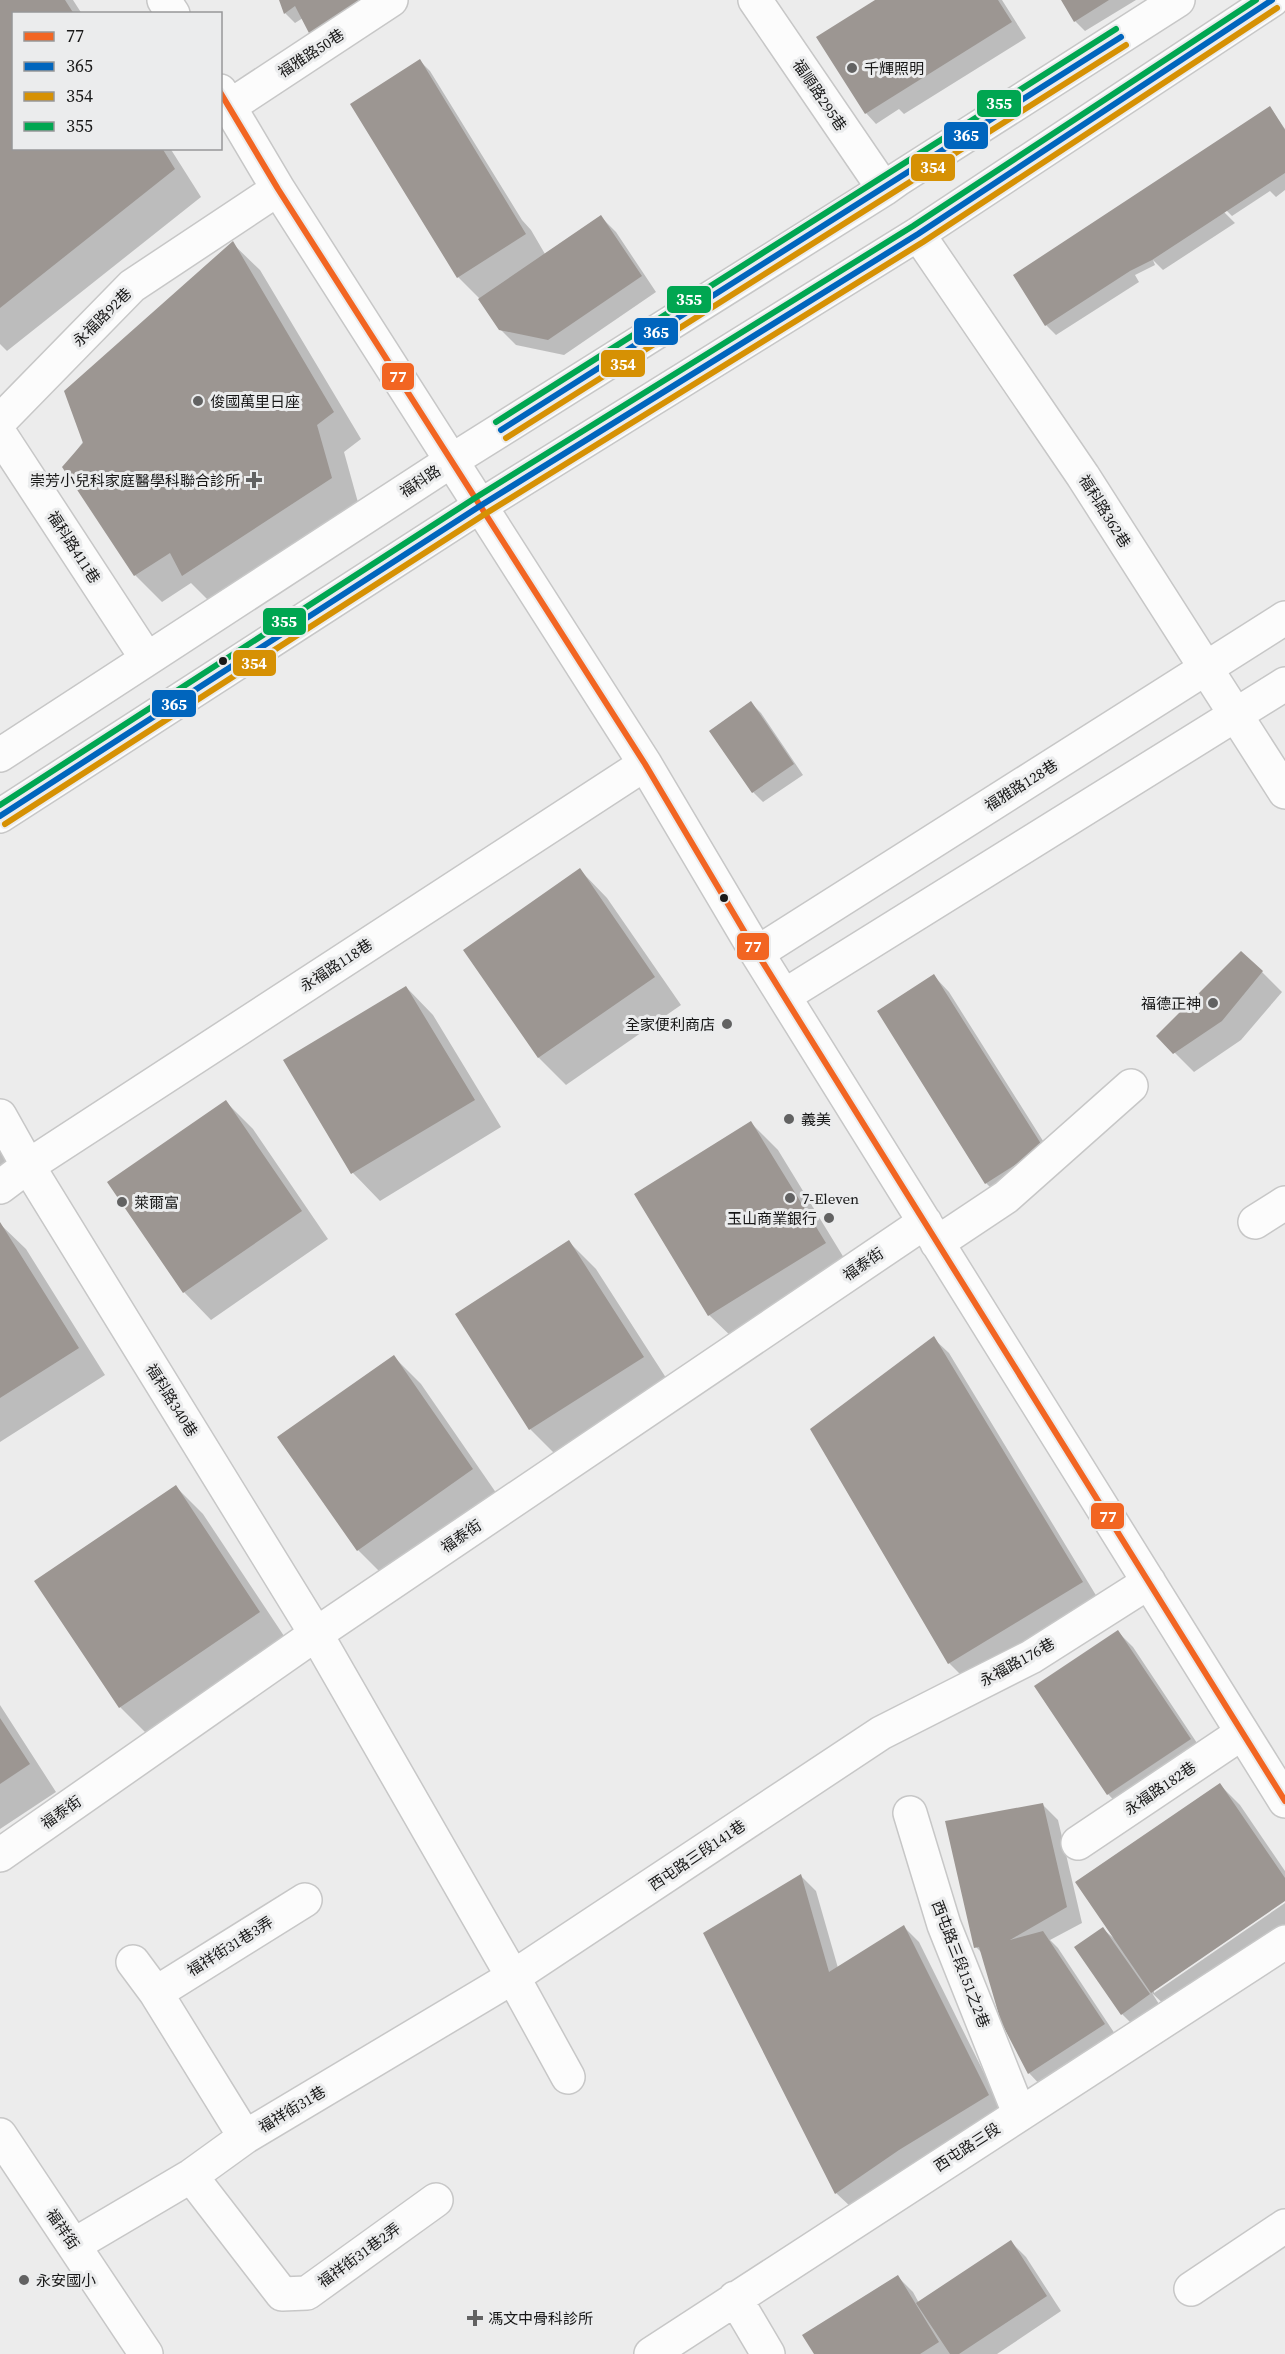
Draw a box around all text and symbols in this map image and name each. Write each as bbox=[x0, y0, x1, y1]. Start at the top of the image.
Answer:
legend bbox=[12, 12, 222, 150]
text: 77 bbox=[66, 23, 84, 48]
street label: 福雅路50巷 bbox=[274, 24, 348, 82]
text: 365 bbox=[66, 53, 93, 78]
street label: 福順路295巷 bbox=[788, 55, 852, 135]
place label: 千輝照明 bbox=[864, 58, 924, 79]
marker: 千輝照明 bbox=[845, 61, 859, 75]
text: 354 bbox=[66, 83, 93, 108]
line badge: 355 bbox=[976, 89, 1022, 118]
text: 355 bbox=[986, 92, 1012, 114]
text: 355 bbox=[66, 113, 93, 138]
line badge: 365 bbox=[943, 121, 989, 150]
text: 365 bbox=[953, 124, 979, 146]
line badge: 354 bbox=[910, 153, 956, 182]
text: 354 bbox=[920, 156, 946, 178]
street label: 永福路92巷 bbox=[68, 283, 136, 351]
line badge: 355 bbox=[666, 285, 712, 314]
text: 355 bbox=[676, 288, 702, 310]
line badge: 365 bbox=[633, 317, 679, 346]
text: 365 bbox=[643, 321, 669, 343]
line badge: 354 bbox=[600, 349, 646, 378]
text: 354 bbox=[610, 353, 636, 375]
line badge: 77 bbox=[381, 362, 415, 391]
text: 77 bbox=[389, 365, 407, 387]
place label: 俊國萬里日座 bbox=[210, 391, 300, 412]
marker: 俊國萬里日座 bbox=[191, 394, 205, 408]
street label: 福科路 bbox=[395, 460, 445, 502]
place label: 崇芳小兒科家庭醫學科聯合診所 bbox=[30, 470, 240, 491]
street label: 福科路362巷 bbox=[1074, 470, 1136, 552]
marker: 崇芳小兒科家庭醫學科聯合診所 bbox=[245, 471, 263, 489]
street label: 福科路411巷 bbox=[43, 507, 105, 587]
line badge: 355 bbox=[262, 607, 307, 636]
text: 355 bbox=[271, 610, 297, 632]
line badge: 354 bbox=[232, 649, 277, 677]
text: 354 bbox=[241, 652, 267, 674]
unlabelled marker bbox=[217, 655, 229, 667]
line badge: 365 bbox=[151, 689, 197, 718]
text: 365 bbox=[161, 693, 187, 715]
street label: 福雅路128巷 bbox=[980, 754, 1062, 816]
unlabelled marker bbox=[718, 892, 730, 904]
line badge: 77 bbox=[736, 932, 770, 961]
street label: 永福路118巷 bbox=[296, 934, 376, 996]
text: 77 bbox=[744, 935, 762, 957]
place label: 福德正神 bbox=[1141, 993, 1201, 1014]
marker: 福德正神 bbox=[1206, 996, 1220, 1010]
place label: 全家便利商店 bbox=[625, 1014, 715, 1035]
marker: 全家便利商店 bbox=[720, 1017, 734, 1031]
place label: 義美 bbox=[801, 1109, 831, 1130]
marker: 義美 bbox=[782, 1112, 796, 1126]
place label: 7-Eleven bbox=[802, 1188, 859, 1209]
marker: 7-Eleven bbox=[783, 1191, 797, 1205]
place label: 萊爾富 bbox=[134, 1192, 179, 1213]
marker: 萊爾富 bbox=[115, 1195, 129, 1209]
place label: 玉山商業銀行 bbox=[727, 1208, 817, 1229]
marker: 玉山商業銀行 bbox=[822, 1211, 836, 1225]
street label: 福泰街 bbox=[838, 1243, 888, 1285]
street label: 福科路340巷 bbox=[141, 1359, 203, 1441]
line badge: 77 bbox=[1090, 1502, 1125, 1530]
text: 77 bbox=[1099, 1505, 1117, 1527]
street label: 福泰街 bbox=[436, 1515, 486, 1557]
street label: 永福路176巷 bbox=[976, 1633, 1058, 1691]
street label: 永福路182巷 bbox=[1120, 1756, 1200, 1820]
street label: 福泰街 bbox=[37, 1790, 85, 1834]
street label: 西屯路三段141巷 bbox=[644, 1815, 750, 1895]
street label: 西屯路三段151之2巷 bbox=[927, 1897, 995, 2031]
street label: 福祥街31巷3弄 bbox=[183, 1911, 277, 1981]
street label: 福祥街31巷 bbox=[254, 2081, 330, 2137]
street label: 西屯路三段 bbox=[930, 2118, 1004, 2176]
street label: 福祥街 bbox=[42, 2204, 84, 2254]
street label: 福祥街31巷2弄 bbox=[313, 2218, 405, 2292]
place label: 永安國小 bbox=[36, 2270, 96, 2291]
marker: 永安國小 bbox=[17, 2273, 31, 2287]
place label: 馮文中骨科診所 bbox=[488, 2308, 593, 2329]
marker: 馮文中骨科診所 bbox=[466, 2309, 484, 2327]

